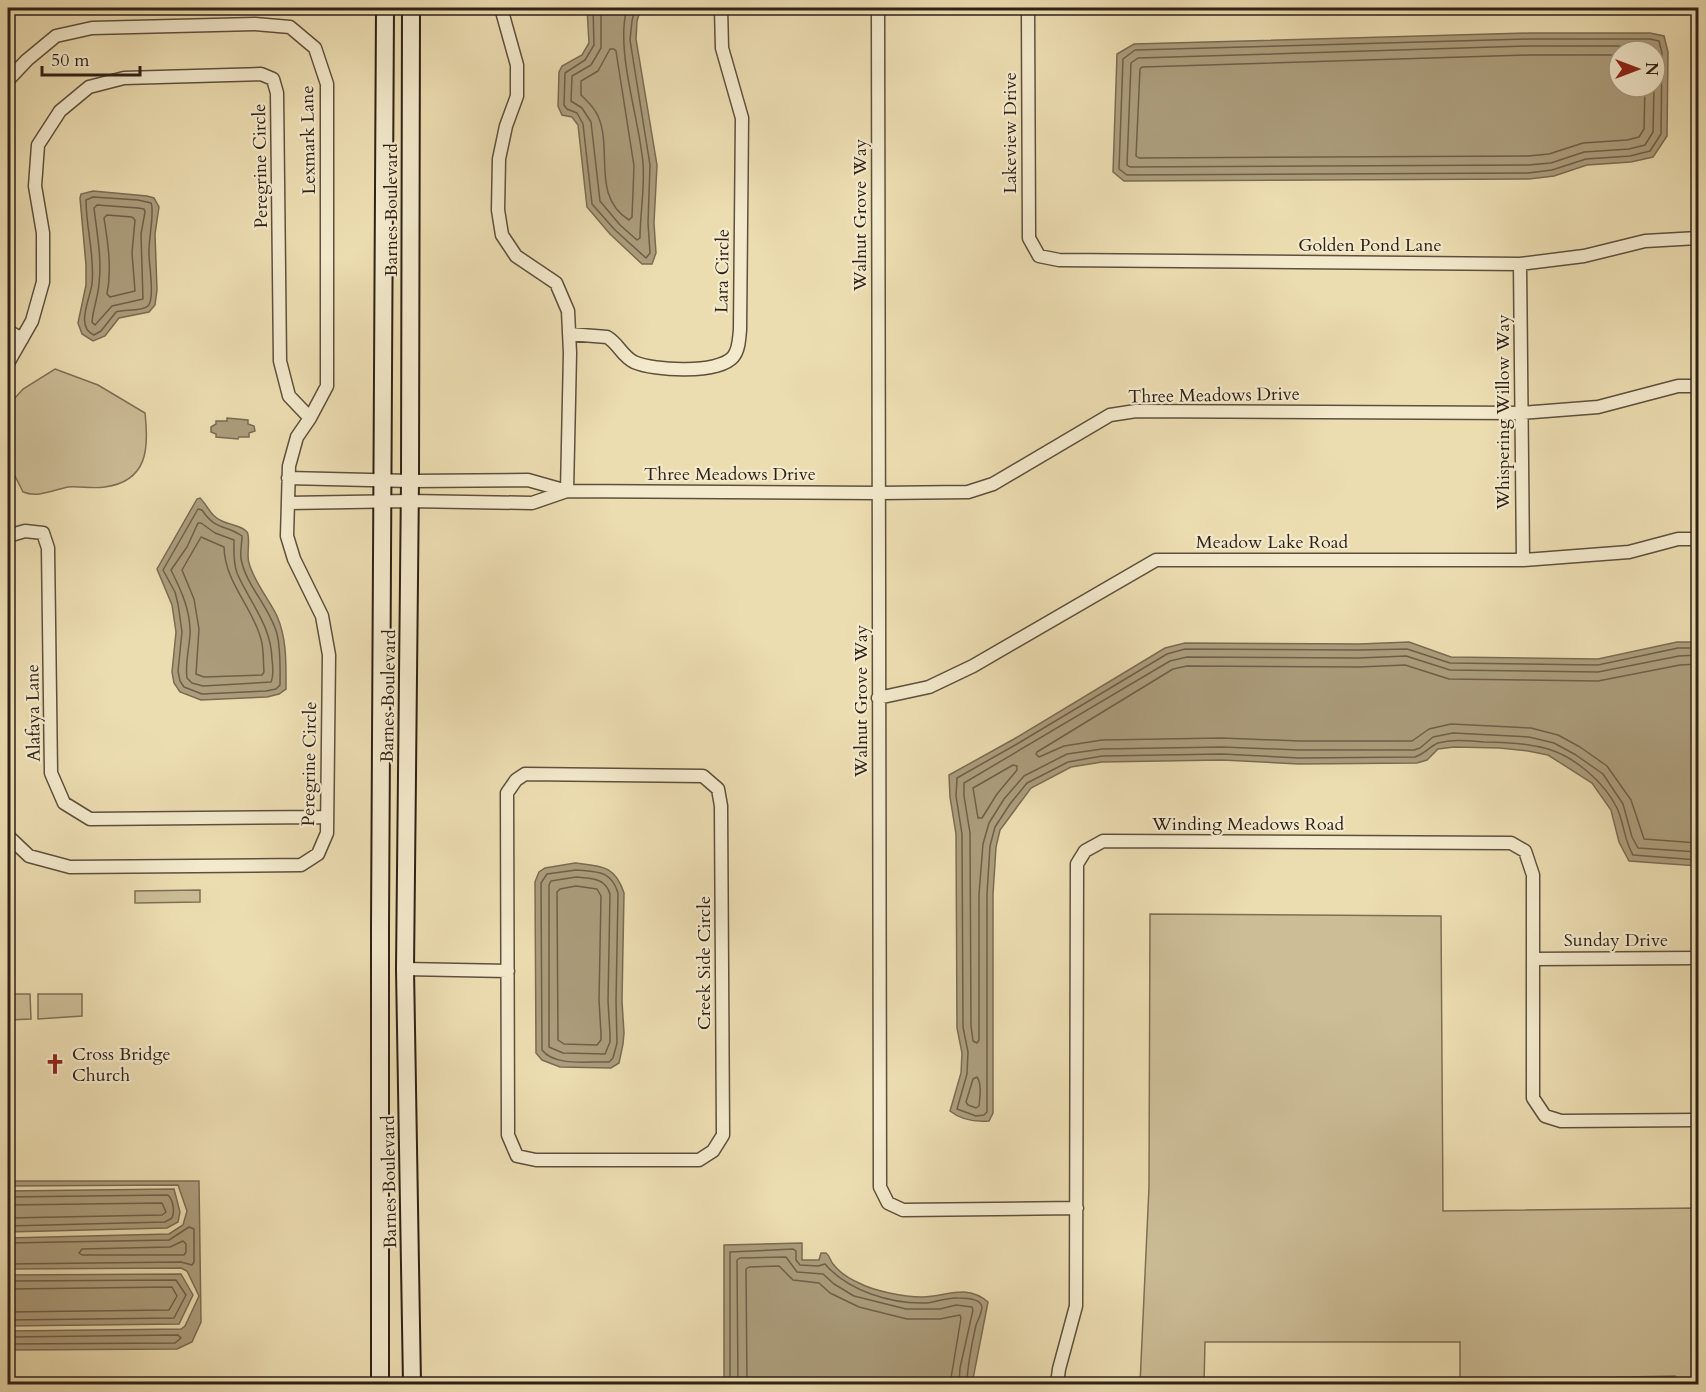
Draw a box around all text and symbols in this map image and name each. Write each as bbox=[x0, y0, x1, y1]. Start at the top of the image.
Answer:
scale bar bbox=[42, 39, 140, 77]
north arrow bbox=[1607, 39, 1667, 99]
text: 50 m bbox=[51, 48, 90, 73]
text: N bbox=[1640, 62, 1662, 76]
street label: Lakeview Drive bbox=[998, 72, 1023, 194]
street label: Lexmark Lane bbox=[295, 85, 322, 195]
street label: Peregrine Circle bbox=[247, 103, 274, 229]
street label: Walnut Grove Way bbox=[848, 138, 873, 292]
street label: Barnes Boulevard bbox=[379, 143, 404, 277]
street label: Lara Circle bbox=[709, 229, 736, 313]
street label: Golden Pond Lane bbox=[1298, 233, 1442, 258]
street label: Whispering Willow Way bbox=[1491, 314, 1516, 511]
street label: Three Meadows Drive bbox=[1128, 382, 1300, 409]
street label: Three Meadows Drive bbox=[644, 462, 816, 487]
street label: Meadow Lake Road bbox=[1196, 530, 1349, 555]
street label: Walnut Grove Way bbox=[849, 624, 874, 778]
street label: Barnes Boulevard bbox=[375, 629, 402, 763]
street label: Alafaya Lane bbox=[20, 664, 47, 762]
street label: Peregrine Circle bbox=[296, 701, 323, 827]
street label: Winding Meadows Road bbox=[1151, 812, 1344, 837]
street label: Creek Side Circle bbox=[692, 896, 717, 1030]
street label: Sunday Drive bbox=[1564, 928, 1668, 953]
place label: Cross Bridge Church bbox=[72, 1042, 171, 1088]
church icon: Cross Bridge Church bbox=[43, 1052, 67, 1076]
street label: Barnes Boulevard bbox=[376, 1115, 403, 1249]

